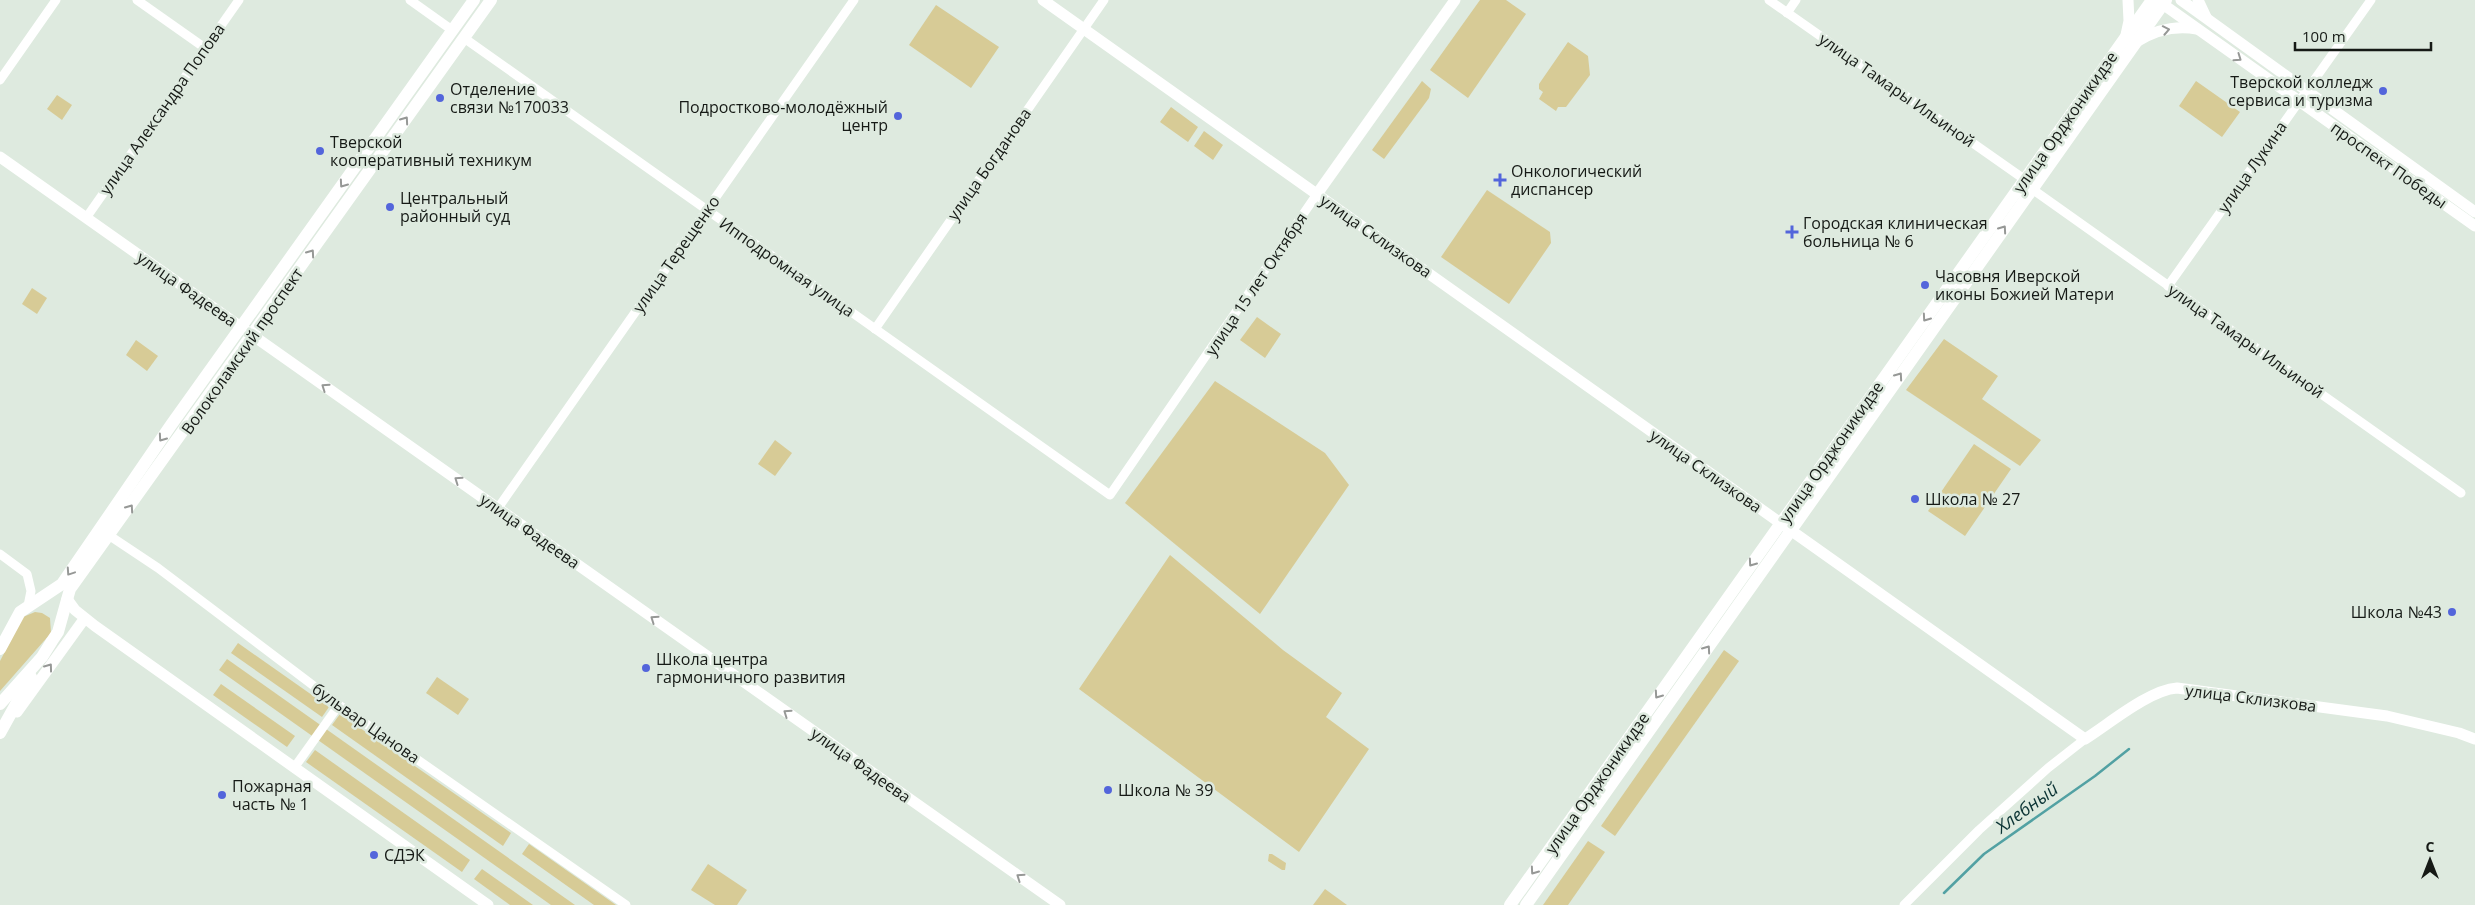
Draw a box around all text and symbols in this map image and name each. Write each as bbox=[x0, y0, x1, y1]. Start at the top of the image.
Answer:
street label: улица Александра Попова bbox=[94, 19, 230, 199]
scale bar bbox=[2295, 20, 2431, 52]
one-way arrow bbox=[2161, 25, 2170, 35]
text: 100 m bbox=[2302, 26, 2346, 46]
street label: улица Тамары Ильиной bbox=[1815, 28, 1979, 152]
street label: улица Орджоникидзе bbox=[2008, 47, 2122, 197]
one-way arrow bbox=[2232, 52, 2242, 61]
place label: Тверской колледж сервиса и туризма bbox=[2228, 71, 2373, 111]
place label: Отделение связи №170033 bbox=[450, 78, 569, 118]
marker: Тверской колледж сервиса и туризма bbox=[2377, 85, 2389, 97]
marker: Отделение связи №170033 bbox=[434, 92, 446, 104]
place label: Подростково-молодёжный центр bbox=[678, 96, 888, 136]
street label: улица Богданова bbox=[942, 103, 1036, 225]
marker: Подростково-молодёжный центр bbox=[892, 110, 904, 122]
one-way arrow bbox=[399, 117, 408, 126]
street label: улица Лукина bbox=[2212, 117, 2292, 217]
street label: проспект Победы bbox=[2327, 117, 2451, 213]
place label: Тверской кооперативный техникум bbox=[330, 131, 532, 171]
marker: Тверской кооперативный техникум bbox=[314, 145, 326, 157]
place label: Онкологический диспансер bbox=[1511, 160, 1642, 200]
marker: Онкологический диспансер bbox=[1493, 173, 1507, 187]
one-way arrow bbox=[340, 178, 348, 187]
place label: Центральный районный суд bbox=[400, 187, 510, 227]
street label: улица Склизкова bbox=[1316, 189, 1436, 283]
street label: улица Терещенко bbox=[627, 191, 725, 317]
marker: Центральный районный суд bbox=[384, 201, 396, 213]
street label: улица 15 лет Октября bbox=[1200, 208, 1312, 360]
street label: Ипподромная улица bbox=[715, 212, 859, 322]
place label: Городская клиническая больница № 6 bbox=[1803, 212, 1988, 252]
marker: Городская клиническая больница № 6 bbox=[1785, 225, 1799, 239]
one-way arrow bbox=[1997, 225, 2006, 235]
street label: улица Фадеева bbox=[133, 246, 241, 332]
one-way arrow bbox=[305, 249, 314, 259]
street label: Волоколамский проспект bbox=[176, 263, 308, 439]
place label: Часовня Иверской иконы Божией Матери bbox=[1935, 265, 2114, 305]
marker: Часовня Иверской иконы Божией Матери bbox=[1919, 279, 1931, 291]
street label: улица Тамары Ильиной bbox=[2164, 279, 2328, 403]
one-way arrow bbox=[1923, 312, 1932, 322]
one-way arrow bbox=[1893, 372, 1902, 382]
street label: улица Орджоникидзе bbox=[1774, 377, 1888, 527]
one-way arrow bbox=[321, 384, 331, 393]
street label: улица Склизкова bbox=[1646, 424, 1766, 518]
one-way arrow bbox=[159, 432, 168, 442]
one-way arrow bbox=[454, 477, 464, 486]
street label: улица Фадеева bbox=[476, 488, 584, 574]
place label: Школа № 27 bbox=[1925, 488, 2020, 510]
marker: Школа № 27 bbox=[1909, 493, 1921, 505]
one-way arrow bbox=[124, 504, 133, 514]
one-way arrow bbox=[1749, 557, 1758, 567]
one-way arrow bbox=[67, 566, 76, 576]
place label: Школа №43 bbox=[2351, 601, 2442, 623]
marker: Школа №43 bbox=[2446, 606, 2458, 618]
one-way arrow bbox=[651, 616, 660, 625]
one-way arrow bbox=[1701, 645, 1710, 655]
place label: Школа центра гармоничного развития bbox=[656, 648, 846, 688]
marker: Школа центра гармоничного развития bbox=[640, 662, 652, 674]
one-way arrow bbox=[43, 663, 52, 673]
street label: бульвар Цанова bbox=[308, 678, 424, 768]
street label: улица Склизкова bbox=[2184, 679, 2318, 717]
one-way arrow bbox=[1655, 690, 1664, 699]
street label: улица Орджоникидзе bbox=[1540, 708, 1654, 858]
one-way arrow bbox=[783, 710, 793, 719]
street label: улица Фадеева bbox=[807, 722, 915, 808]
place label: Пожарная часть № 1 bbox=[232, 775, 312, 815]
water label: Хлебный bbox=[1989, 776, 2063, 839]
place label: Школа № 39 bbox=[1118, 779, 1213, 801]
marker: Школа № 39 bbox=[1102, 784, 1114, 796]
marker: Пожарная часть № 1 bbox=[216, 789, 228, 801]
north arrow bbox=[2405, 835, 2455, 885]
text: С bbox=[2426, 837, 2435, 856]
place label: СДЭК bbox=[384, 844, 425, 866]
marker: СДЭК bbox=[368, 849, 380, 861]
one-way arrow bbox=[1531, 865, 1540, 875]
one-way arrow bbox=[1016, 874, 1026, 883]

